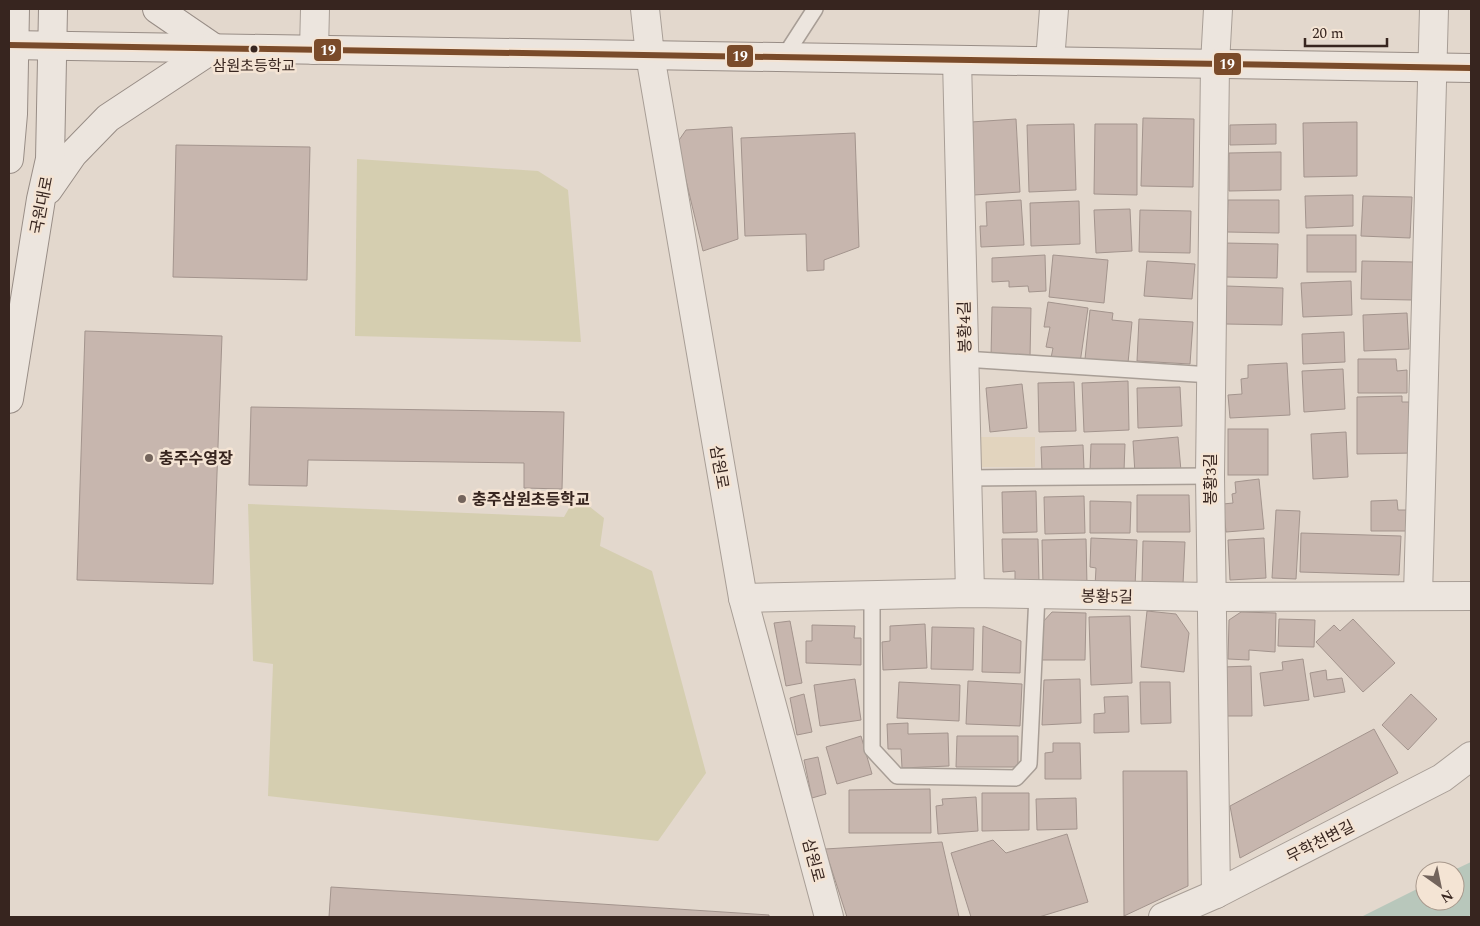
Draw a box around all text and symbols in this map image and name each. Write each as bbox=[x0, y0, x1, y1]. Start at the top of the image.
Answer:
scale bar bbox=[1305, 15, 1388, 47]
text: 20 m bbox=[1312, 22, 1344, 45]
line badge: 19 bbox=[313, 38, 342, 62]
text: 19 bbox=[320, 40, 336, 61]
marker: 삼원초등학교 bbox=[249, 44, 259, 54]
line badge: 19 bbox=[726, 44, 754, 68]
text: 19 bbox=[732, 46, 748, 67]
line badge: 19 bbox=[1213, 52, 1242, 76]
text: 19 bbox=[1219, 54, 1235, 75]
place label: 삼원초등학교 bbox=[213, 55, 295, 78]
street label: 국원대로 bbox=[25, 174, 59, 236]
street label: 봉황4길 bbox=[953, 301, 977, 353]
street label: 삼원로 bbox=[703, 443, 735, 491]
place label: 충주수영장 bbox=[159, 447, 233, 471]
marker: 충주수영장 bbox=[143, 452, 155, 464]
street label: 봉황3길 bbox=[1199, 453, 1223, 505]
place label: 충주삼원초등학교 bbox=[472, 488, 590, 512]
marker: 충주삼원초등학교 bbox=[456, 493, 468, 505]
street label: 봉황5길 bbox=[1081, 585, 1133, 609]
street label: 무학천변길 bbox=[1282, 814, 1359, 869]
street label: 삼원로 bbox=[796, 836, 830, 885]
north arrow bbox=[1415, 861, 1465, 911]
text: N bbox=[1436, 885, 1457, 908]

